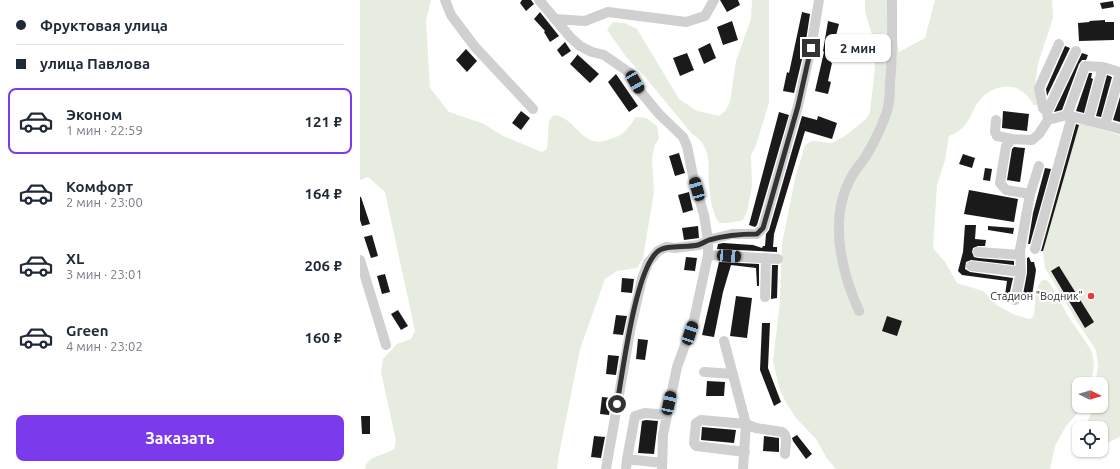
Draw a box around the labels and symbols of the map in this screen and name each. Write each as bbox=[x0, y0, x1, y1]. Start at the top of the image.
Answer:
callout: 2 мин bbox=[825, 34, 891, 62]
route end bbox=[802, 39, 820, 57]
car bbox=[624, 69, 646, 95]
car bbox=[688, 176, 706, 202]
car bbox=[717, 249, 741, 263]
place label: Стадион "Водник" bbox=[990, 290, 1083, 302]
marker: Стадион "Водник" bbox=[1086, 291, 1096, 301]
car bbox=[681, 320, 699, 346]
north arrow bbox=[1072, 377, 1108, 413]
car bbox=[661, 390, 677, 416]
route start bbox=[608, 395, 626, 413]

